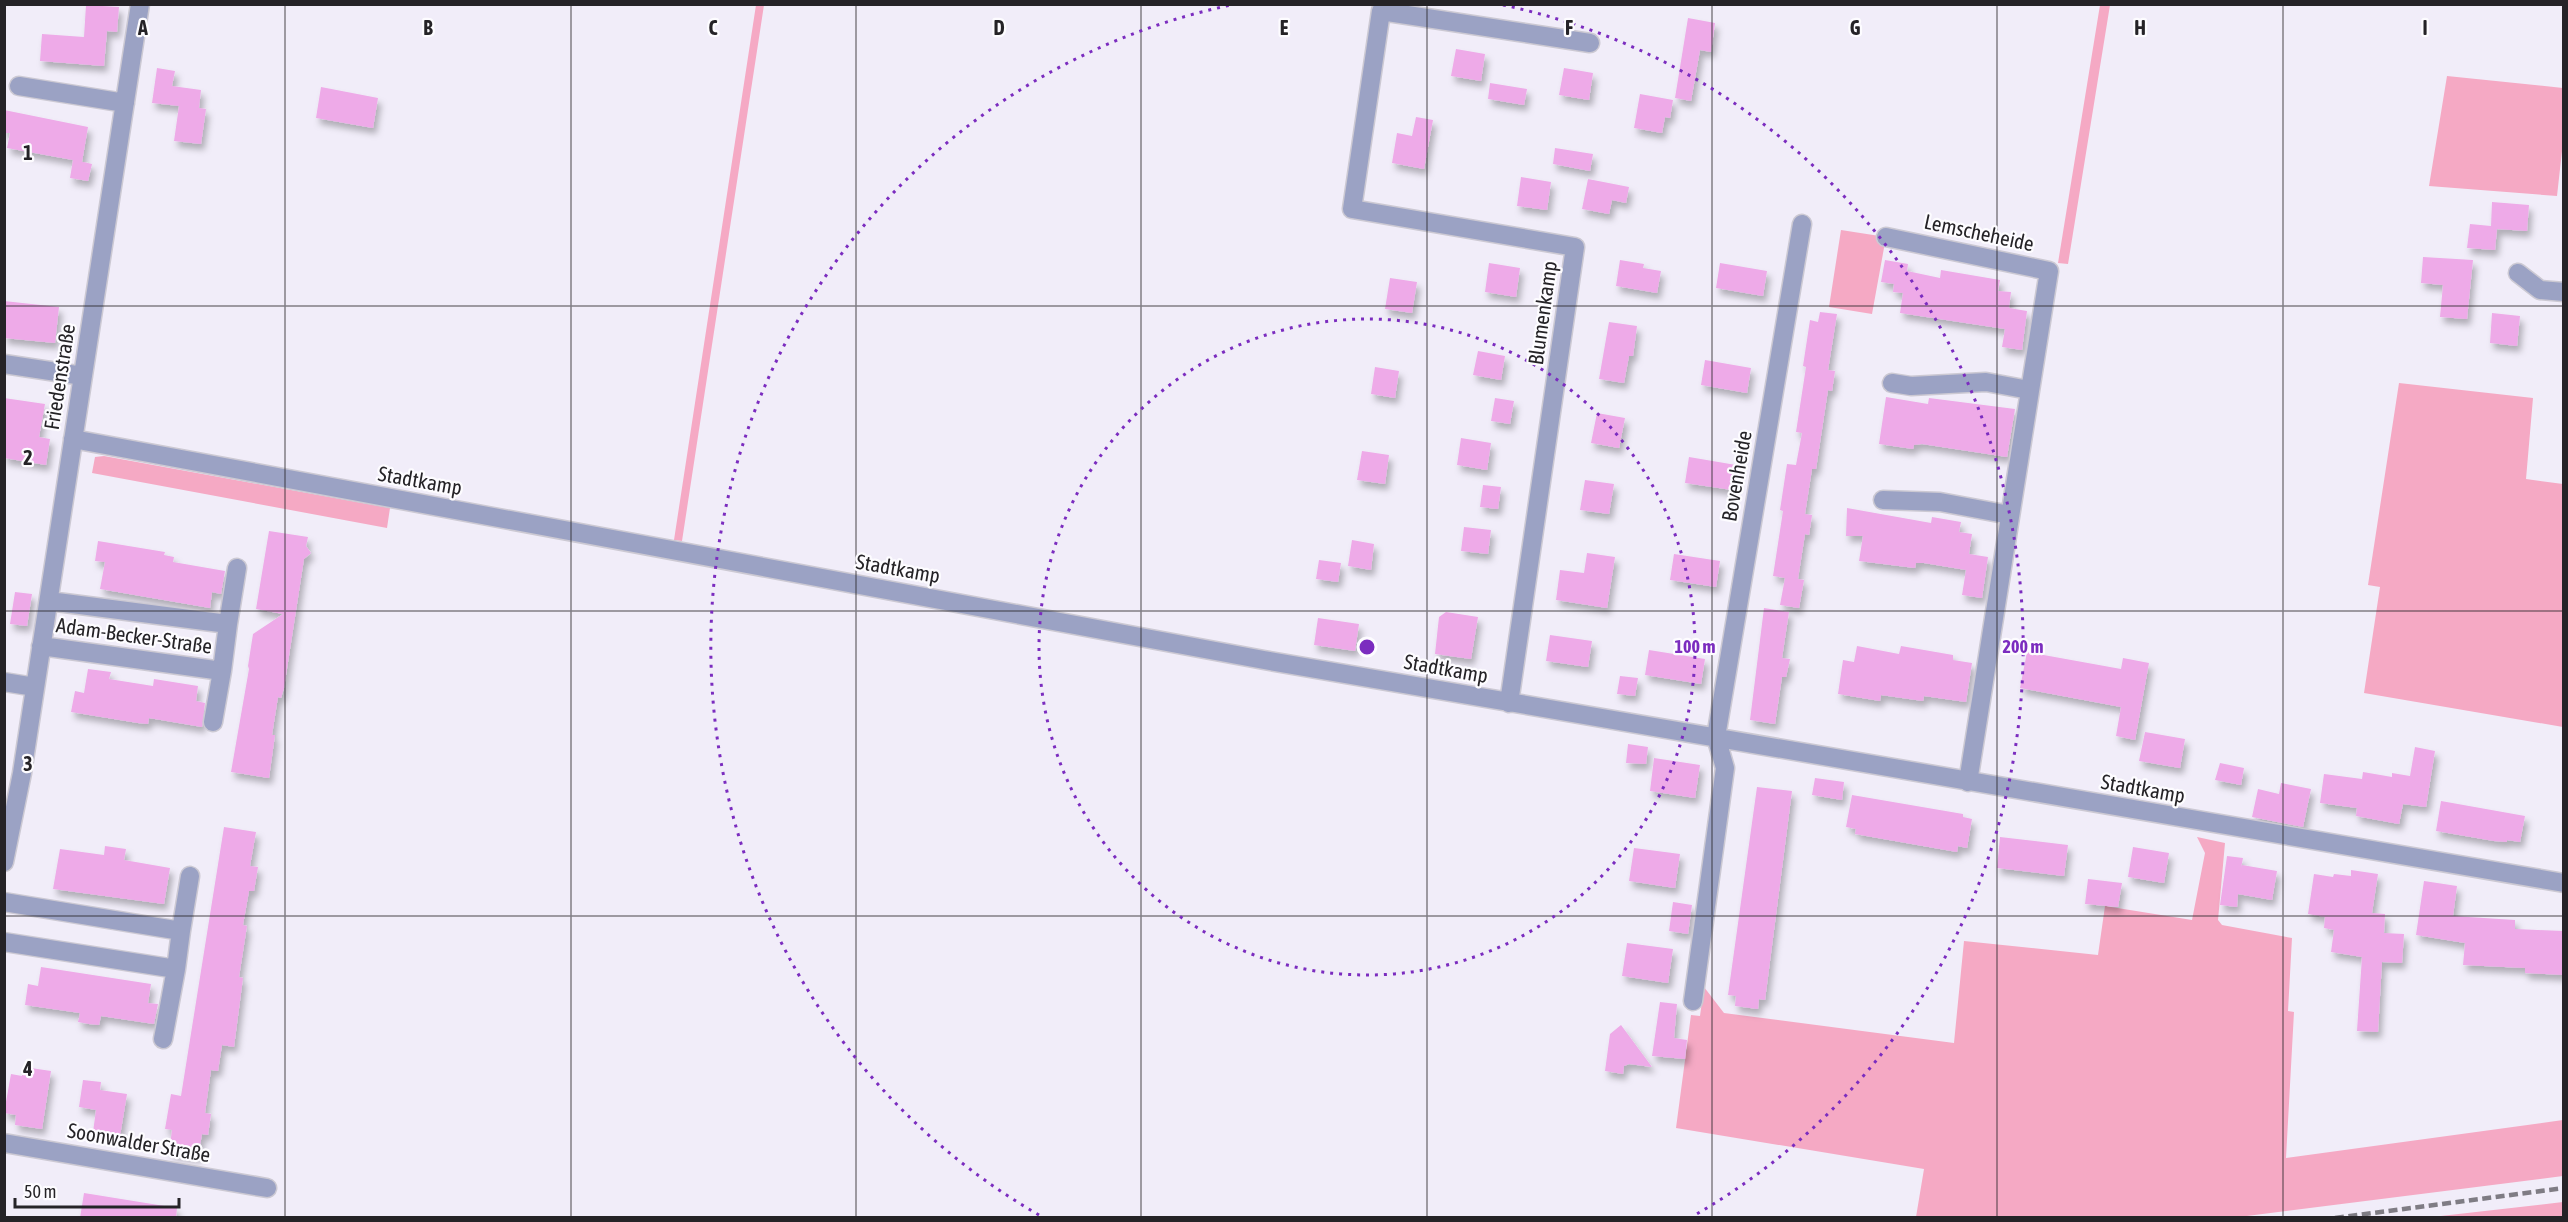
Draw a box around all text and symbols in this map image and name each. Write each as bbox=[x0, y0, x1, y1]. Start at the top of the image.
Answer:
text: A bbox=[137, 16, 148, 39]
text: B bbox=[423, 16, 433, 39]
text: C bbox=[709, 16, 718, 39]
text: D bbox=[993, 16, 1005, 39]
text: E bbox=[1280, 16, 1289, 39]
text: F bbox=[1565, 16, 1573, 39]
text: G bbox=[1850, 16, 1861, 39]
text: H bbox=[2134, 16, 2146, 39]
text: I bbox=[2422, 16, 2428, 39]
text: 1 bbox=[23, 141, 33, 164]
street label: Lemscheheide bbox=[1922, 209, 2036, 255]
street label: Blumenkamp bbox=[1523, 259, 1561, 366]
street label: Friedenstraße bbox=[39, 322, 79, 431]
street label: Bovenheide bbox=[1716, 429, 1756, 523]
text: 2 bbox=[23, 446, 33, 469]
street label: Stadtkamp bbox=[376, 461, 464, 499]
street label: Stadtkamp bbox=[854, 549, 942, 587]
street label: Adam-Becker-Straße bbox=[55, 612, 214, 658]
text: 100 m bbox=[1675, 636, 1715, 657]
text: 200 m bbox=[2003, 636, 2043, 657]
centre of rings bbox=[1357, 637, 1377, 657]
street label: Stadtkamp bbox=[1402, 649, 1490, 687]
text: 3 bbox=[23, 752, 33, 775]
street label: Stadtkamp bbox=[2099, 769, 2187, 807]
text: 4 bbox=[22, 1057, 33, 1080]
street label: Soonwalder Straße bbox=[66, 1118, 212, 1166]
scale bar bbox=[15, 1171, 178, 1209]
text: 50 m bbox=[24, 1181, 56, 1202]

